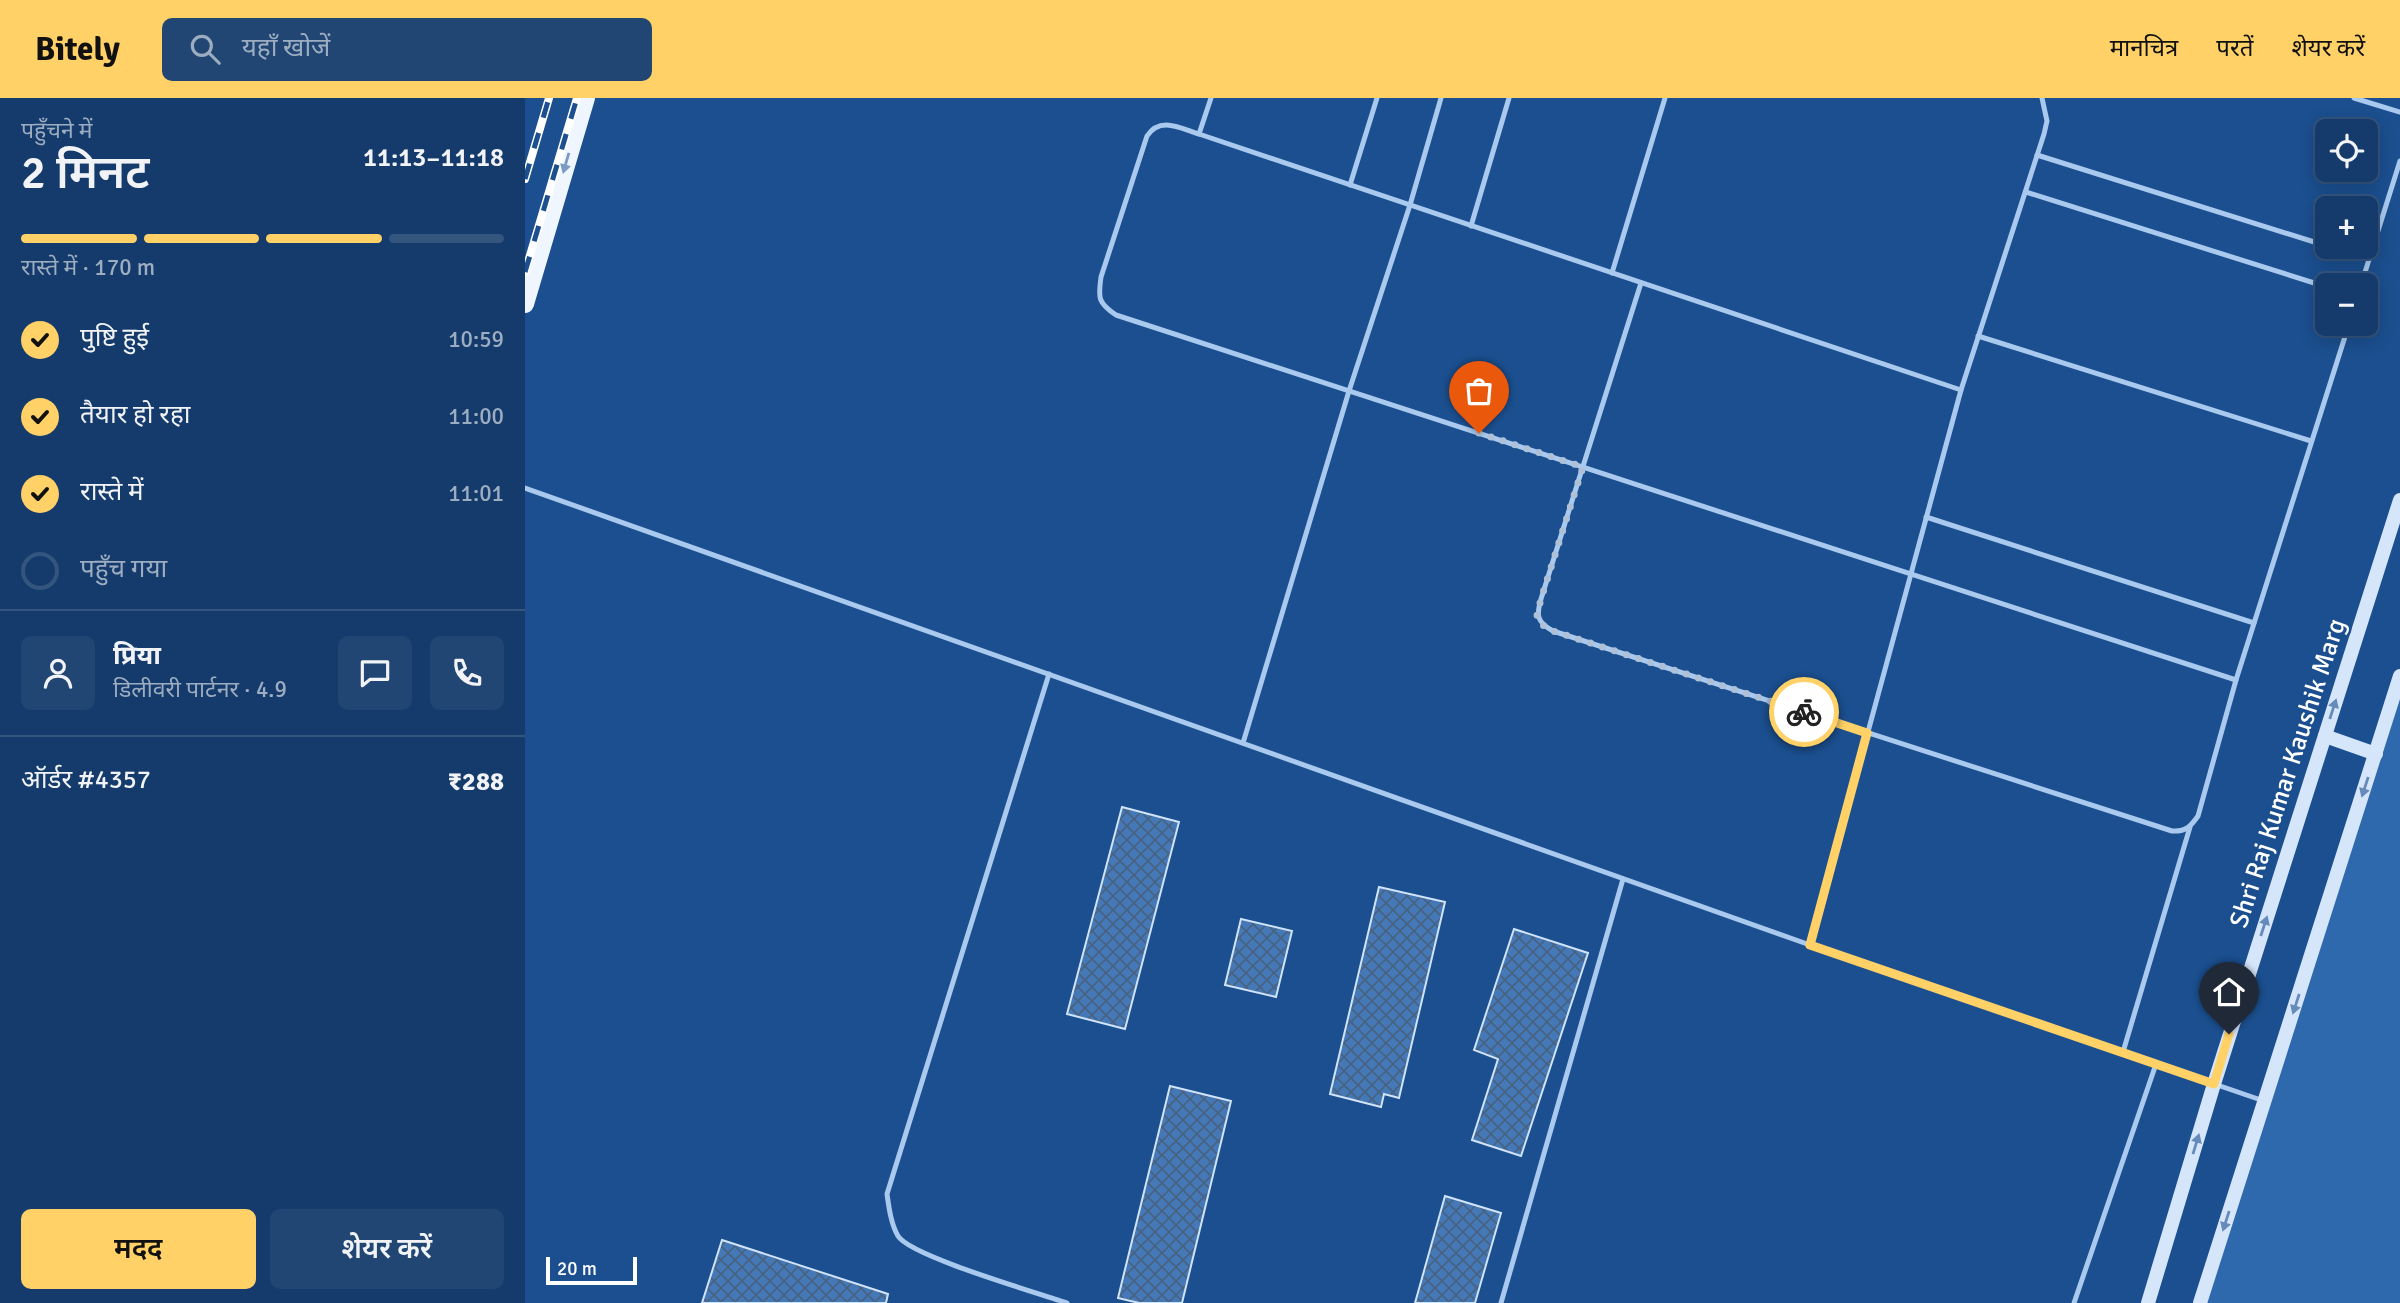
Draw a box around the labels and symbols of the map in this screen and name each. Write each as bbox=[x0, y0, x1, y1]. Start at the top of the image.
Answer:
one-way arrow bbox=[561, 153, 571, 174]
pin bbox=[1449, 361, 1509, 433]
street label: Shri Raj Kumar Kaushik Marg bbox=[2223, 615, 2353, 932]
courier bbox=[1769, 677, 1839, 747]
one-way arrow bbox=[2329, 698, 2339, 719]
one-way arrow bbox=[2359, 777, 2370, 798]
one-way arrow bbox=[2259, 915, 2270, 936]
pin bbox=[2199, 962, 2259, 1034]
one-way arrow bbox=[2290, 994, 2300, 1015]
one-way arrow bbox=[2191, 1133, 2201, 1154]
one-way arrow bbox=[2221, 1211, 2231, 1232]
scale bar bbox=[546, 1254, 637, 1286]

